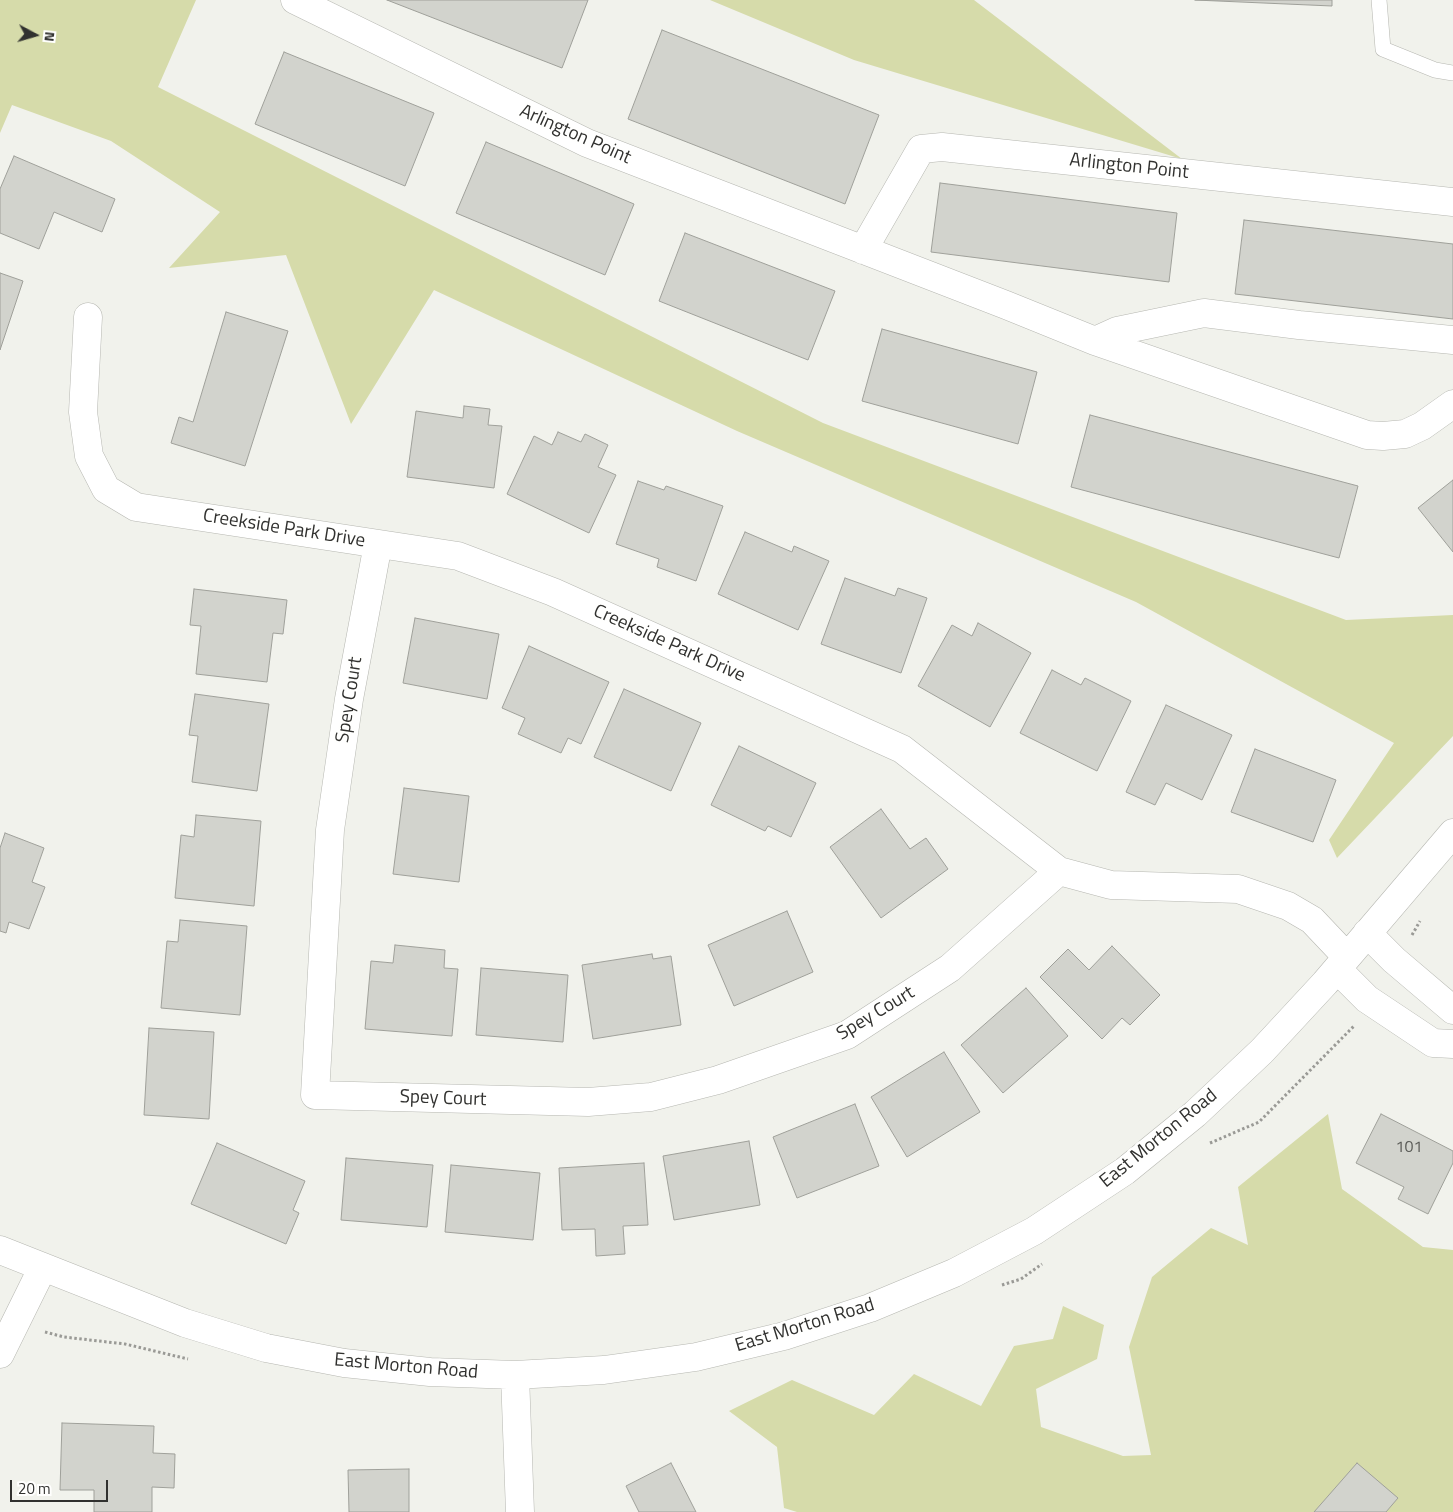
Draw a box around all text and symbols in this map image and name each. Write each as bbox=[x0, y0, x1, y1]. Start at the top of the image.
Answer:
north arrow bbox=[10, 10, 60, 60]
text: N bbox=[39, 31, 61, 43]
street label: Arlington Point bbox=[516, 100, 634, 170]
street label: Arlington Point bbox=[1068, 149, 1190, 185]
street label: Creekside Park Drive bbox=[201, 505, 367, 553]
street label: Creekside Park Drive bbox=[590, 600, 748, 688]
street label: Spey Court bbox=[332, 655, 368, 745]
street label: Spey Court bbox=[833, 982, 919, 1046]
street label: East Morton Road bbox=[1096, 1085, 1222, 1193]
street label: Spey Court bbox=[399, 1086, 487, 1112]
house number: 101 bbox=[1396, 1138, 1422, 1158]
street label: East Morton Road bbox=[733, 1294, 877, 1358]
street label: East Morton Road bbox=[333, 1349, 479, 1385]
scale bar bbox=[12, 1470, 110, 1502]
text: 20 m bbox=[18, 1477, 51, 1500]

